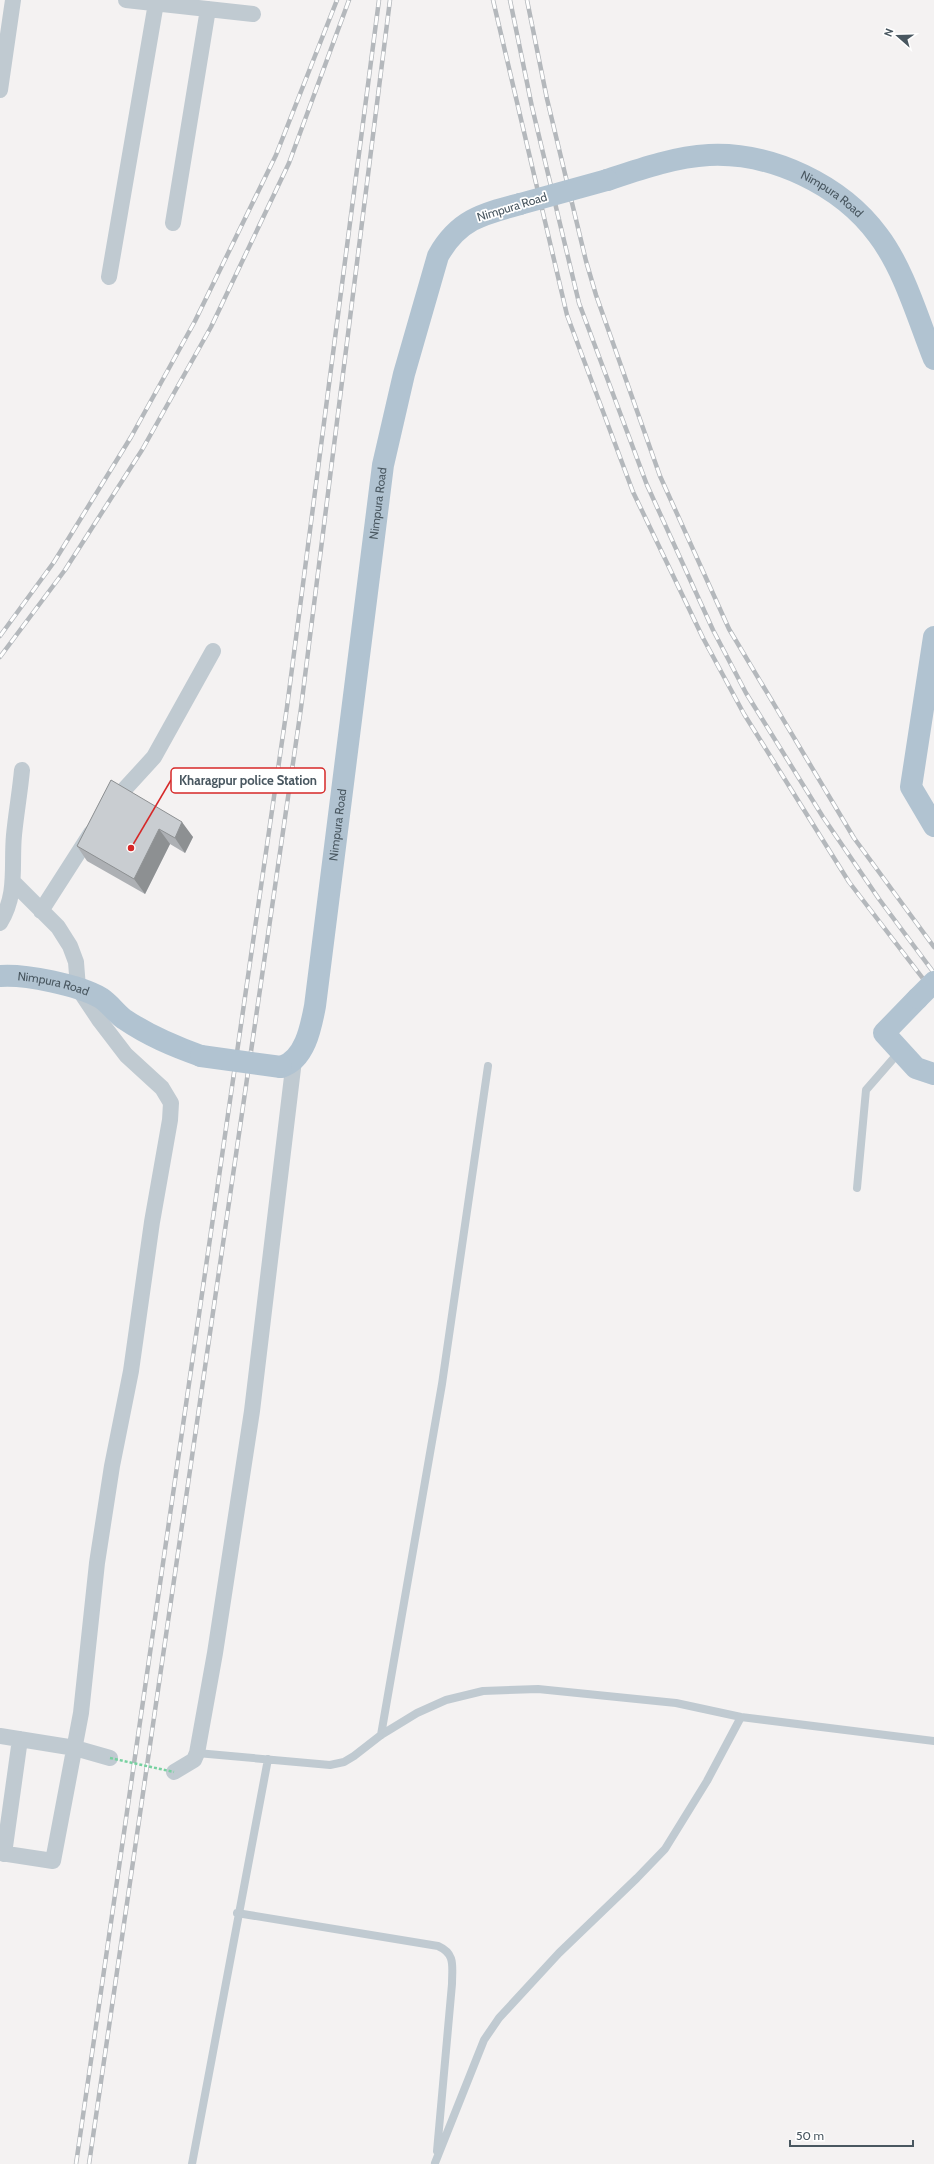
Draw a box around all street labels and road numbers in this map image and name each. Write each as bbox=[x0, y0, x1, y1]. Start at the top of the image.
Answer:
street label: Nimpura Road bbox=[798, 167, 867, 220]
street label: Nimpura Road bbox=[475, 189, 549, 224]
street label: Nimpura Road bbox=[366, 466, 390, 540]
street label: Nimpura Road bbox=[325, 788, 349, 862]
street label: Nimpura Road bbox=[17, 968, 91, 999]

